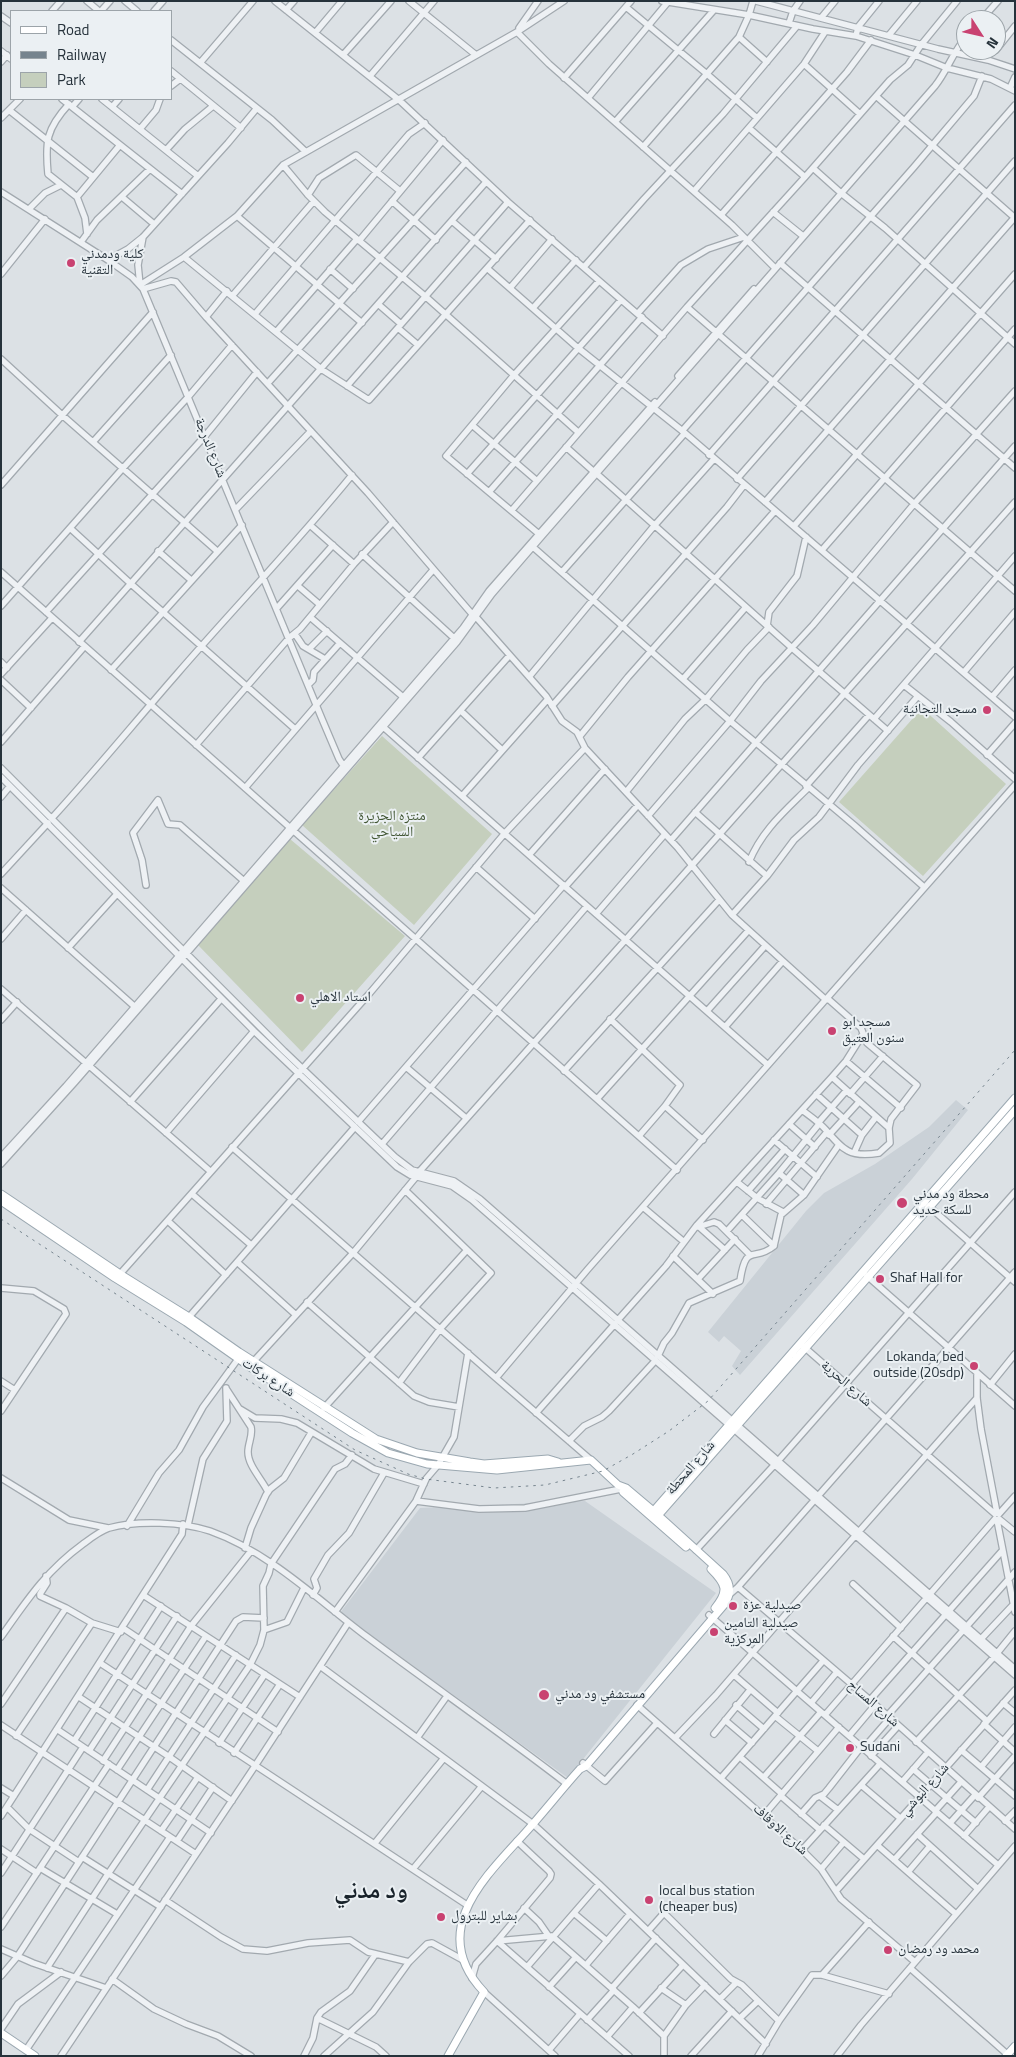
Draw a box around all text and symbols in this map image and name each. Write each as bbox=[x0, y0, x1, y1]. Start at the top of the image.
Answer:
legend bbox=[10, 10, 172, 100]
north arrow bbox=[956, 10, 1006, 60]
text: Road bbox=[57, 18, 89, 41]
text: N bbox=[981, 33, 1004, 53]
text: Railway bbox=[57, 43, 107, 66]
text: Park bbox=[57, 68, 86, 91]
place label: كلية ودمدني التقنية bbox=[81, 247, 144, 280]
marker: كلية ودمدني التقنية bbox=[65, 257, 77, 269]
street label: شارع الدرجة bbox=[190, 416, 230, 480]
place label: مسجد التجانية bbox=[903, 702, 977, 718]
marker: مسجد التجانية bbox=[981, 704, 993, 716]
park label: منتزه الجزيرة السياحي bbox=[358, 809, 426, 842]
place label: استاد الاهلي bbox=[310, 990, 371, 1006]
marker: استاد الاهلي bbox=[294, 992, 306, 1004]
place label: مسجد ابو سنون العتيق bbox=[842, 1015, 904, 1048]
marker: مسجد ابو سنون العتيق bbox=[826, 1025, 838, 1037]
place label: محطة ود مدني للسكة حديد bbox=[913, 1187, 989, 1220]
marker: محطة ود مدني للسكة حديد bbox=[895, 1196, 909, 1210]
place label: Shaf Hall for bbox=[890, 1271, 963, 1287]
marker: Shaf Hall for bbox=[874, 1273, 886, 1285]
place label: Lokanda, bed outside (20sdp) bbox=[873, 1350, 964, 1382]
street label: شارع بركات bbox=[239, 1355, 297, 1401]
street label: شارع الحرية bbox=[817, 1357, 875, 1411]
marker: Lokanda, bed outside (20sdp) bbox=[968, 1360, 980, 1372]
street label: شارع المحطة bbox=[663, 1437, 719, 1499]
place label: صيدلية عزة bbox=[743, 1598, 802, 1614]
marker: صيدلية عزة bbox=[727, 1600, 739, 1612]
place label: صيدلية التامين المركزية bbox=[724, 1616, 799, 1648]
marker: صيدلية التامين المركزية bbox=[708, 1626, 720, 1638]
street label: شارع المساح bbox=[844, 1677, 902, 1731]
place label: مستشفي ود مدني bbox=[555, 1687, 645, 1703]
marker: مستشفي ود مدني bbox=[537, 1688, 551, 1702]
place label: Sudani bbox=[860, 1740, 900, 1756]
marker: Sudani bbox=[844, 1742, 856, 1754]
street label: شارع البوشي bbox=[897, 1760, 953, 1820]
street label: شارع الاوقاف bbox=[749, 1801, 811, 1859]
district label: ود مدني bbox=[334, 1878, 408, 1906]
place label: local bus station (cheaper bus) bbox=[659, 1884, 755, 1916]
marker: local bus station (cheaper bus) bbox=[643, 1894, 655, 1906]
place label: بشاير للبترول bbox=[451, 1909, 517, 1925]
marker: بشاير للبترول bbox=[435, 1911, 447, 1923]
place label: محمد ود رمضان bbox=[898, 1942, 979, 1958]
marker: محمد ود رمضان bbox=[882, 1944, 894, 1956]

